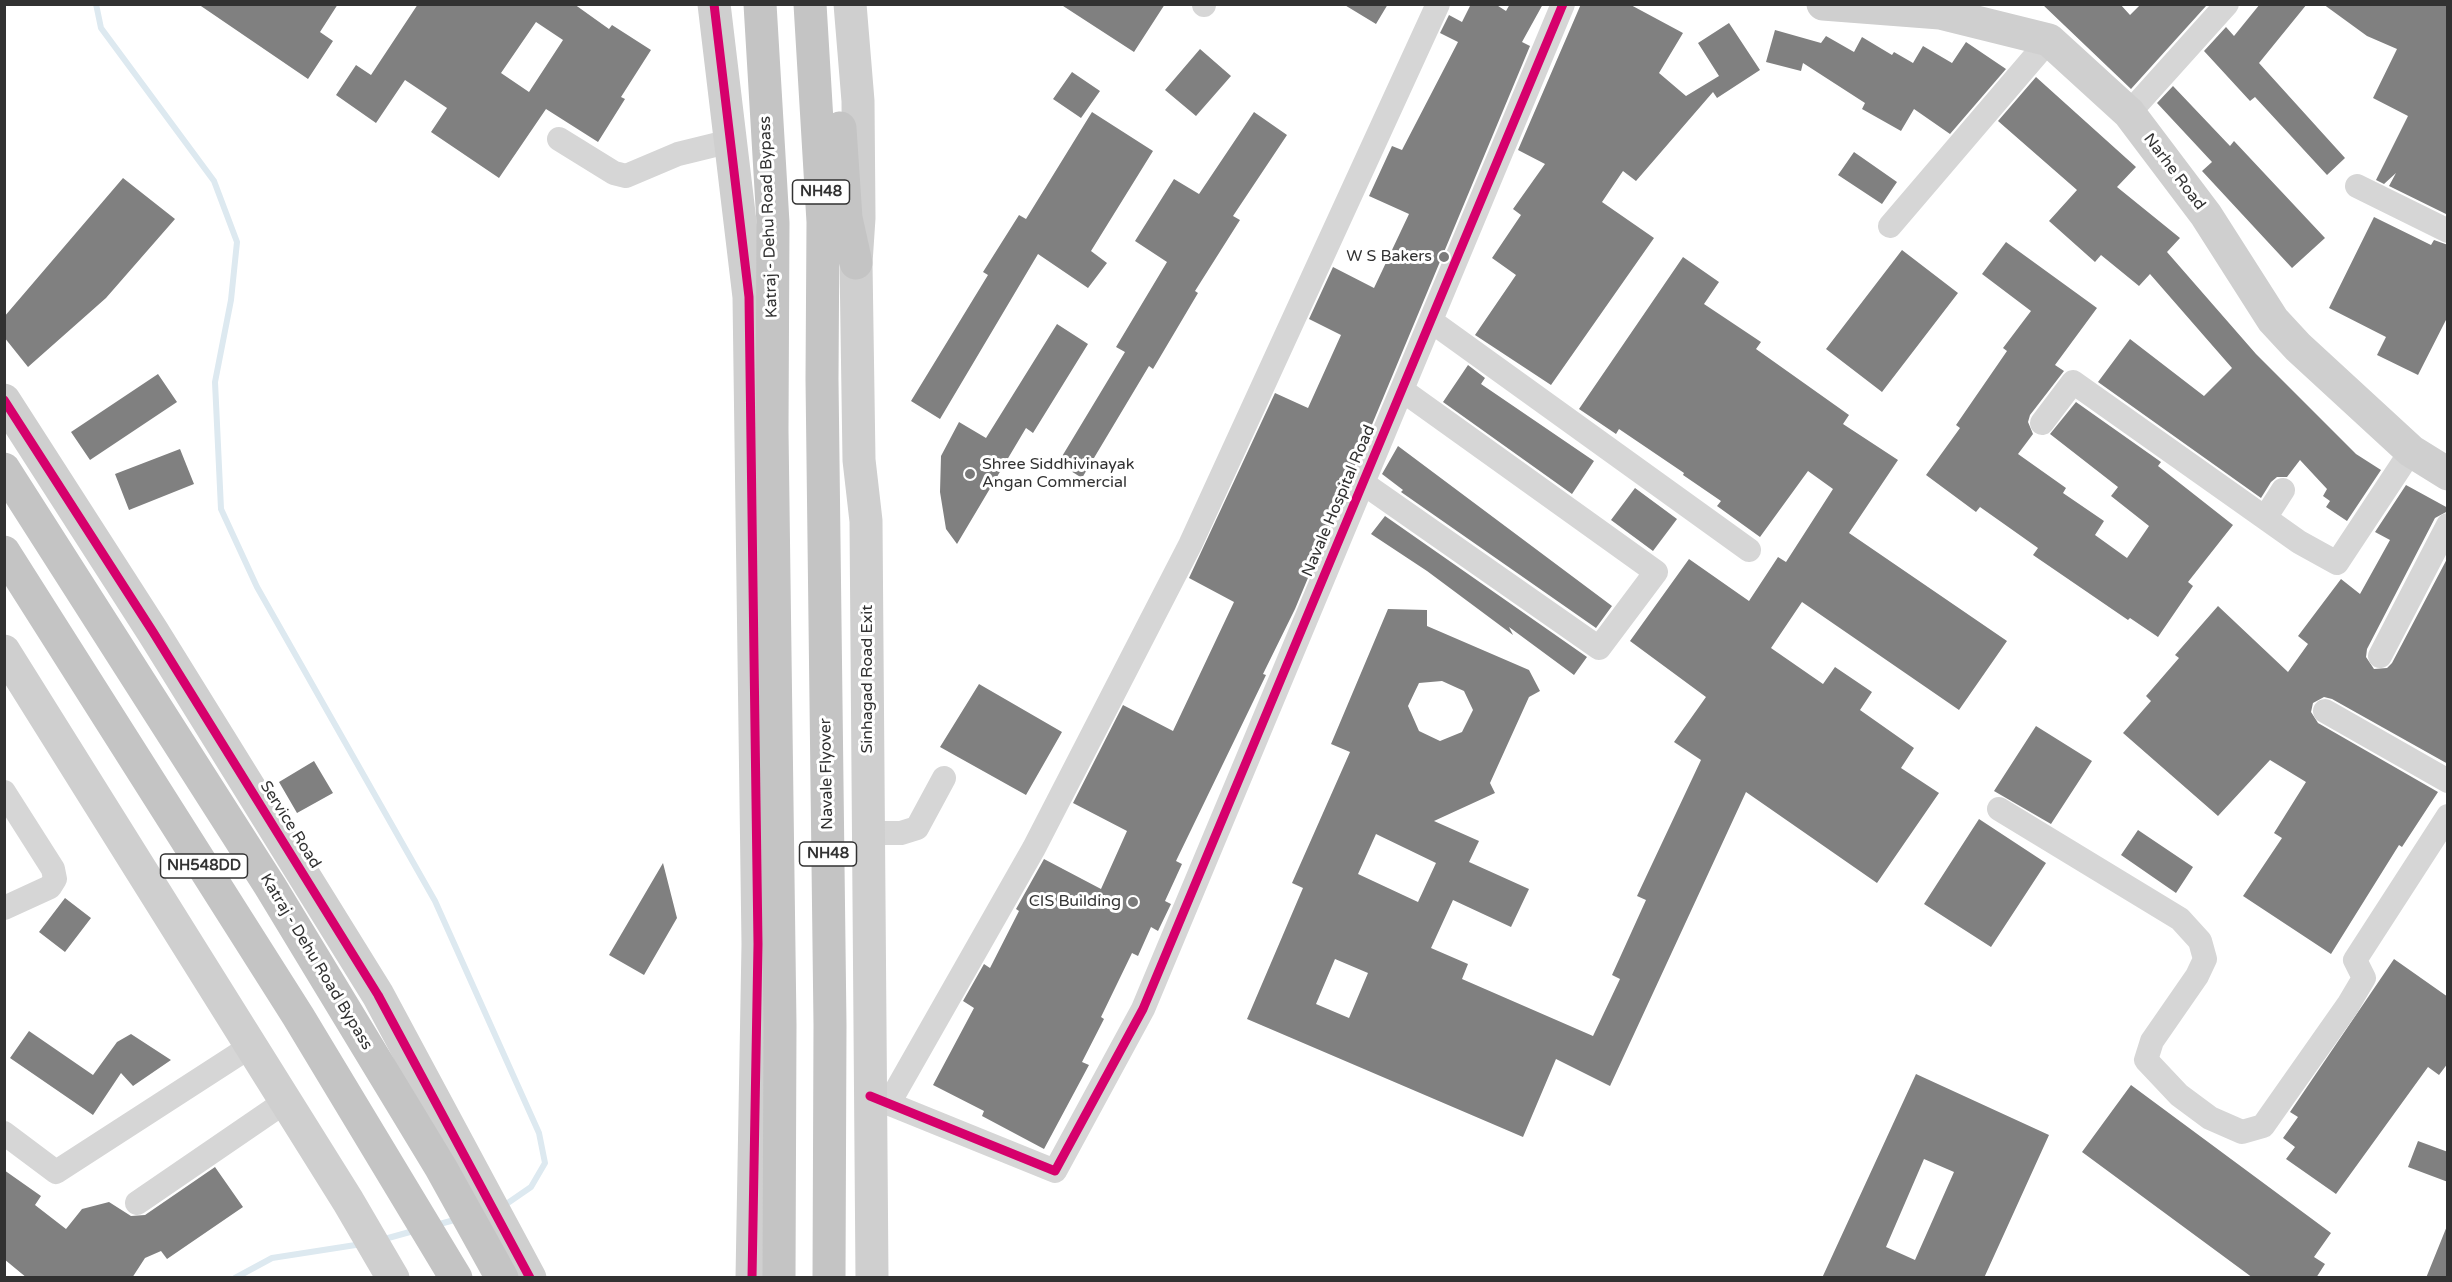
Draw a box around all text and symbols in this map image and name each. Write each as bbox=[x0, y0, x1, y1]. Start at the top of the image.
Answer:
street label: Katraj - Dehu Road Bypass bbox=[756, 116, 782, 318]
street label: Narhe Road bbox=[2139, 130, 2209, 214]
road number: NH48 bbox=[792, 180, 850, 204]
place label: W S Bakers bbox=[1346, 247, 1432, 267]
marker: W S Bakers bbox=[1437, 250, 1451, 264]
street label: Navale Hospital Road bbox=[1298, 422, 1380, 580]
place label: Shree Siddhivinayak Angan Commercial bbox=[982, 455, 1135, 493]
marker: Shree Siddhivinayak Angan Commercial bbox=[963, 467, 977, 481]
street label: Sinhagad Road Exit bbox=[858, 605, 878, 753]
street label: Navale Flyover bbox=[816, 718, 838, 830]
street label: Service Road bbox=[256, 778, 324, 872]
road number: NH48 bbox=[800, 842, 856, 866]
road number: NH548DD bbox=[160, 854, 248, 878]
street label: Katraj - Dehu Road Bypass bbox=[256, 870, 376, 1054]
place label: CIS Building bbox=[1029, 892, 1121, 912]
marker: CIS Building bbox=[1126, 895, 1140, 909]

